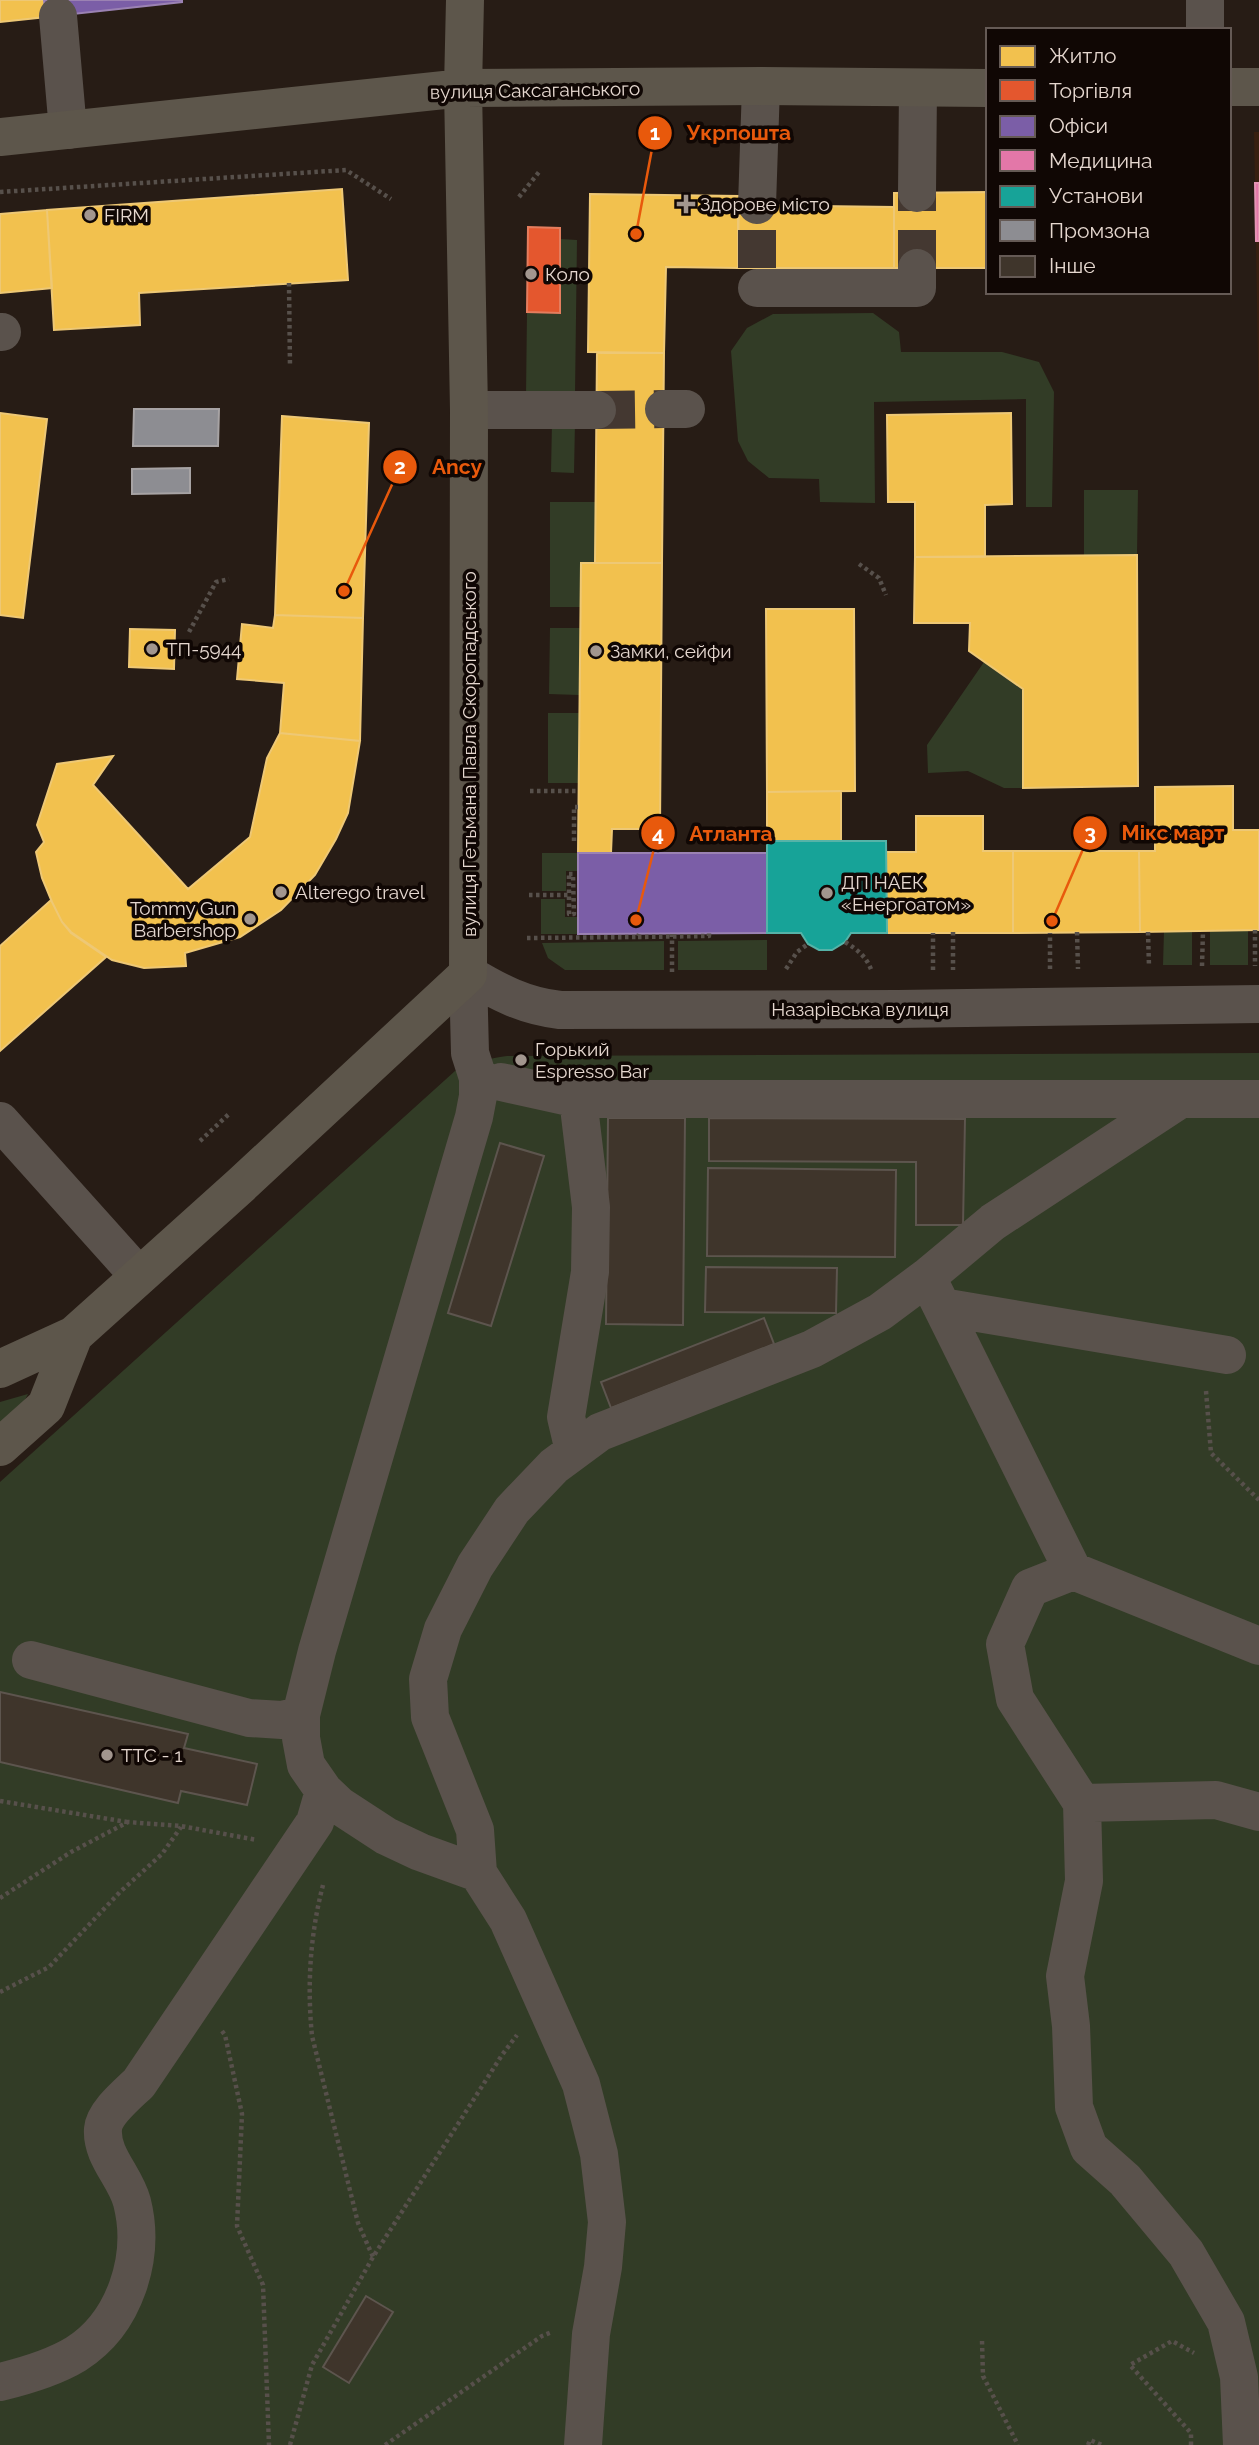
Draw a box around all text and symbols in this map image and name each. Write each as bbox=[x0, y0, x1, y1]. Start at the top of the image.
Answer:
legend bbox=[986, 28, 1231, 294]
text: Житло bbox=[1049, 43, 1117, 68]
street label: вулиця Саксаганського bbox=[430, 77, 640, 103]
text: Торгівля bbox=[1049, 78, 1132, 103]
callout: Укрпошта bbox=[638, 112, 805, 154]
text: Офіси bbox=[1049, 113, 1108, 138]
text: 1 bbox=[650, 120, 660, 145]
text: Укрпошта bbox=[686, 120, 791, 145]
text: Медицина bbox=[1049, 148, 1153, 173]
text: Установи bbox=[1049, 183, 1143, 208]
place label: Здорове місто bbox=[700, 193, 830, 215]
marker: Здорове місто bbox=[678, 196, 694, 212]
place label: FIRM bbox=[104, 204, 149, 226]
marker: FIRM bbox=[82, 207, 98, 223]
text: Промзона bbox=[1049, 218, 1150, 243]
text: Інше bbox=[1049, 253, 1096, 278]
place label: Коло bbox=[545, 263, 590, 285]
marker: Коло bbox=[523, 266, 539, 282]
callout: Ancy bbox=[383, 446, 496, 488]
text: 2 bbox=[394, 454, 406, 479]
text: Ancy bbox=[432, 454, 482, 479]
street label: вулиця Гетьмана Павла Скоропадського bbox=[458, 571, 480, 937]
place label: ТП-5944 bbox=[166, 638, 241, 660]
place label: Замки, сейфи bbox=[610, 640, 732, 662]
marker: ТП-5944 bbox=[144, 641, 160, 657]
marker: Замки, сейфи bbox=[588, 643, 604, 659]
callout: Атланта bbox=[640, 812, 787, 854]
callout: Мікс март bbox=[1073, 812, 1238, 854]
text: 3 bbox=[1084, 820, 1096, 845]
text: Мікс март bbox=[1122, 820, 1225, 845]
text: 4 bbox=[652, 821, 664, 846]
text: Атланта bbox=[689, 821, 773, 846]
place label: ДП НАЕК «Енергоатом» bbox=[841, 871, 971, 915]
place label: Alterego travel bbox=[295, 881, 426, 903]
marker: Alterego travel bbox=[273, 884, 289, 900]
marker: ДП НАЕК «Енергоатом» bbox=[819, 885, 835, 901]
place label: Tommy Gun Barbershop bbox=[130, 897, 236, 941]
marker: Tommy Gun Barbershop bbox=[242, 911, 258, 927]
street label: Назарівська вулиця bbox=[771, 998, 949, 1020]
place label: Горький Espresso Bar bbox=[535, 1038, 649, 1082]
marker: Горький Espresso Bar bbox=[513, 1052, 529, 1068]
place label: ТТС - 1 bbox=[121, 1744, 183, 1766]
marker: ТТС - 1 bbox=[99, 1747, 115, 1763]

